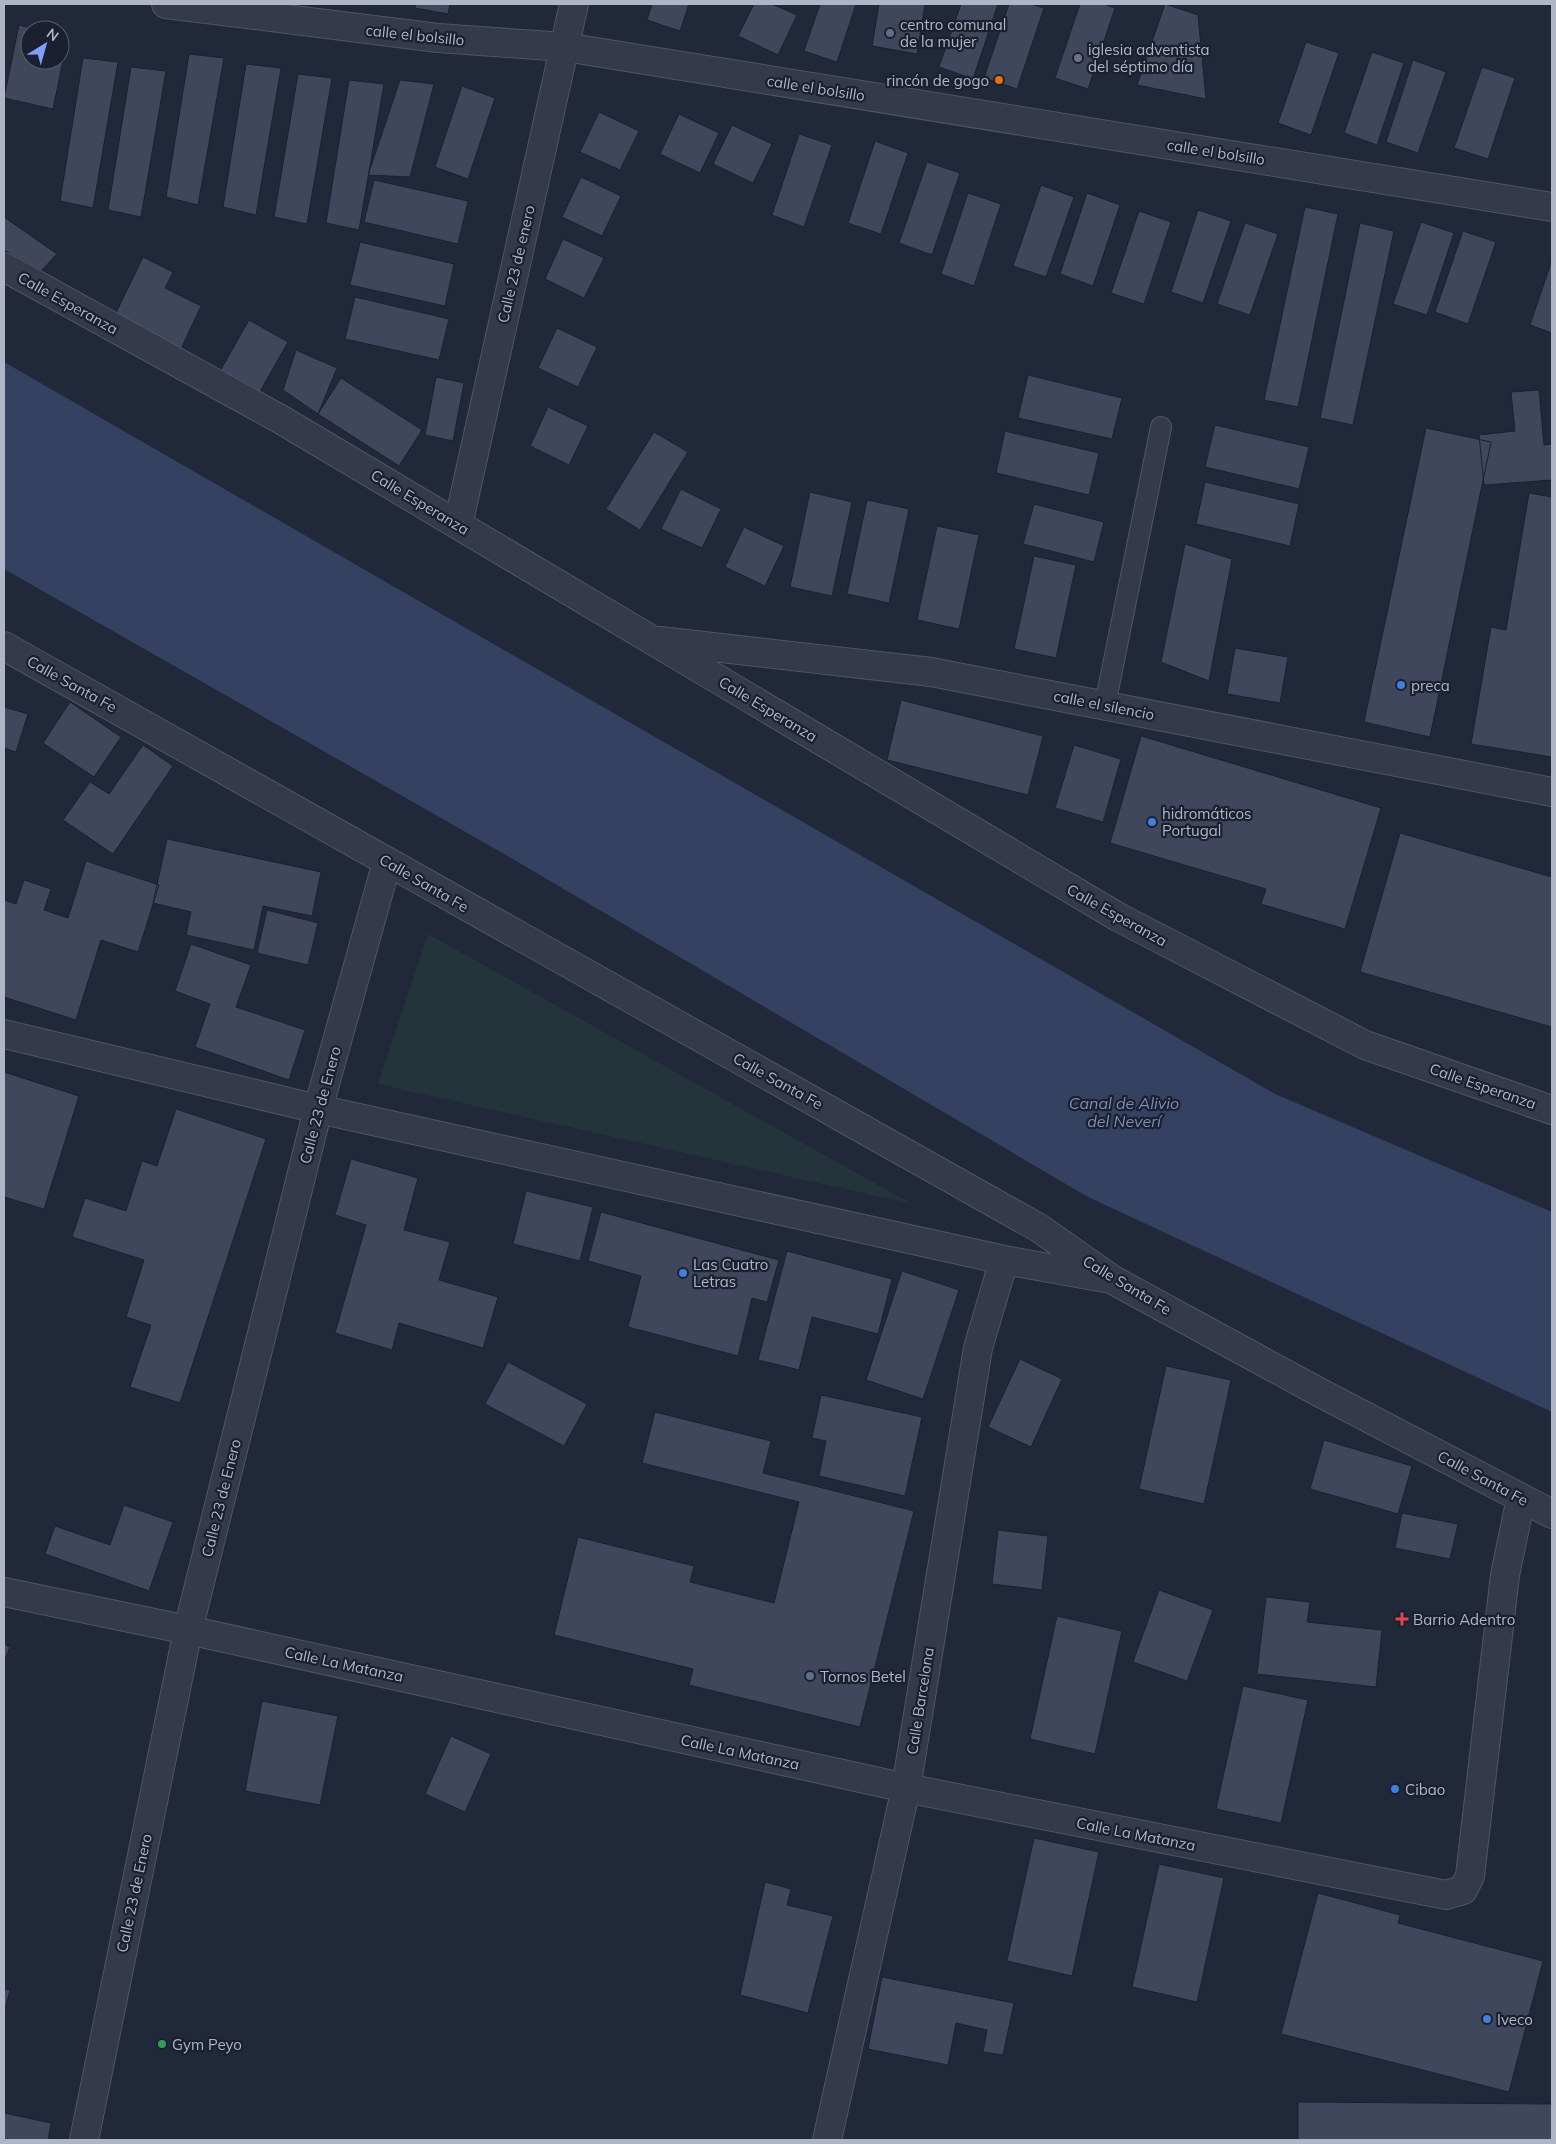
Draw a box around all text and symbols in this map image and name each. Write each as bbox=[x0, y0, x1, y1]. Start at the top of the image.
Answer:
place label: centro comunal de la mujer bbox=[900, 15, 1006, 51]
north arrow bbox=[20, 20, 70, 70]
street label: calle el bolsillo bbox=[365, 20, 465, 50]
text: N bbox=[43, 24, 62, 45]
marker: centro comunal de la mujer bbox=[884, 27, 896, 39]
place label: iglesia adventista del séptimo día bbox=[1088, 40, 1210, 76]
marker: iglesia adventista del séptimo día bbox=[1072, 52, 1084, 64]
street label: calle el bolsillo bbox=[766, 71, 866, 105]
place label: rincón de gogo bbox=[886, 71, 989, 90]
marker: rincón de gogo bbox=[993, 74, 1005, 86]
street label: calle el bolsillo bbox=[1166, 135, 1266, 169]
street label: Calle 23 de enero bbox=[493, 203, 539, 325]
street label: Calle Esperanza bbox=[15, 268, 121, 338]
street label: Calle Esperanza bbox=[367, 465, 473, 539]
street label: Calle Santa Fe bbox=[24, 651, 120, 717]
street label: Calle Esperanza bbox=[715, 672, 821, 746]
place label: preca bbox=[1411, 676, 1450, 695]
marker: preca bbox=[1395, 679, 1407, 691]
street label: calle el silencio bbox=[1052, 686, 1156, 724]
place label: hidromáticos Portugal bbox=[1162, 804, 1252, 840]
marker: hidromáticos Portugal bbox=[1146, 816, 1158, 828]
street label: Calle Santa Fe bbox=[376, 850, 472, 916]
street label: Calle Esperanza bbox=[1064, 880, 1170, 950]
street label: Calle 23 de Enero bbox=[295, 1044, 345, 1166]
street label: Calle Santa Fe bbox=[730, 1048, 826, 1114]
street label: Calle Esperanza bbox=[1427, 1059, 1539, 1113]
water label: Canal de Alivio del Neverí bbox=[1069, 1093, 1179, 1131]
street label: Calle Santa Fe bbox=[1079, 1251, 1175, 1319]
place label: Las Cuatro Letras bbox=[693, 1255, 768, 1291]
marker: Las Cuatro Letras bbox=[677, 1267, 689, 1279]
street label: Calle 23 de Enero bbox=[197, 1437, 245, 1559]
street label: Calle Santa Fe bbox=[1434, 1446, 1532, 1510]
place label: Barrio Adentro bbox=[1413, 1610, 1515, 1629]
marker: Barrio Adentro bbox=[1395, 1612, 1409, 1626]
street label: Calle La Matanza bbox=[283, 1642, 405, 1686]
street label: Calle Barcelona bbox=[902, 1646, 938, 1756]
place label: Tornos Betel bbox=[820, 1667, 906, 1686]
marker: Tornos Betel bbox=[804, 1670, 816, 1682]
street label: Calle La Matanza bbox=[679, 1730, 801, 1774]
place label: Cibao bbox=[1405, 1780, 1445, 1799]
marker: Cibao bbox=[1389, 1783, 1401, 1795]
street label: Calle La Matanza bbox=[1075, 1813, 1197, 1855]
street label: Calle 23 de Enero bbox=[112, 1832, 156, 1954]
place label: Iveco bbox=[1497, 2010, 1533, 2029]
marker: Iveco bbox=[1481, 2013, 1493, 2025]
place label: Gym Peyo bbox=[172, 2035, 242, 2054]
marker: Gym Peyo bbox=[156, 2038, 168, 2050]

